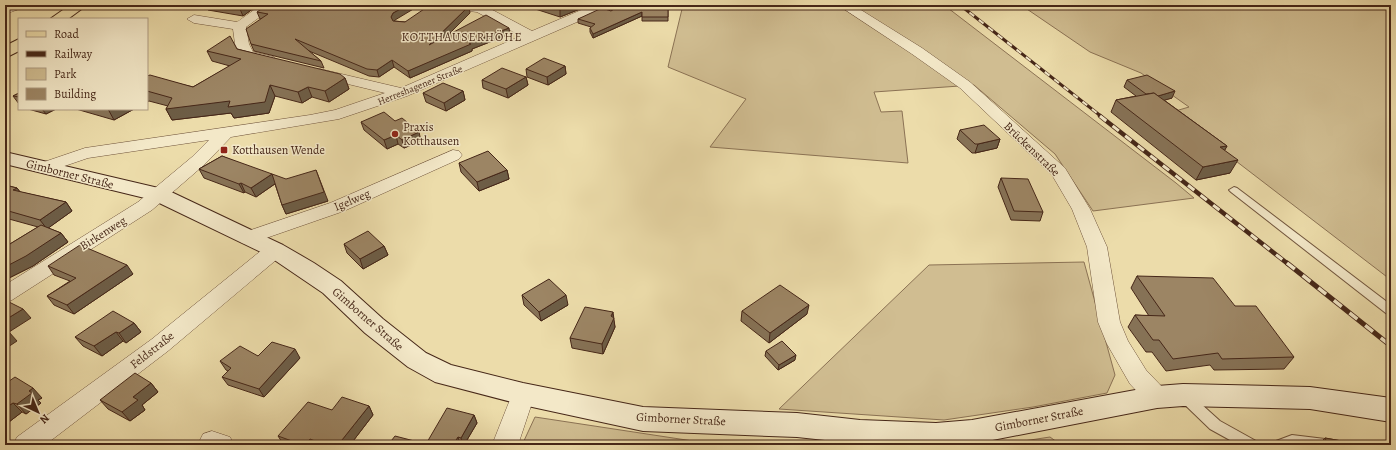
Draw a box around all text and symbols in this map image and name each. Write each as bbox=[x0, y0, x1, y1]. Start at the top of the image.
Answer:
legend bbox=[18, 18, 148, 110]
text: Road bbox=[54, 26, 80, 42]
district label: KOTTHAUSERHÖHE bbox=[402, 29, 522, 45]
text: Railway bbox=[54, 46, 93, 62]
street label: Herreshagener Straße bbox=[376, 62, 465, 108]
text: Park bbox=[54, 66, 77, 82]
text: Building bbox=[54, 86, 96, 102]
street label: Brückenstraße bbox=[1000, 118, 1064, 180]
place label: Praxis Kotthausen bbox=[403, 119, 460, 149]
marker: Praxis Kotthausen bbox=[390, 129, 400, 139]
place label: Kotthausen Wende bbox=[232, 142, 325, 158]
marker: Kotthausen Wende bbox=[219, 145, 229, 155]
street label: Gimborner Straße bbox=[25, 155, 115, 193]
street label: Igelweg bbox=[331, 185, 373, 215]
street label: Birkenweg bbox=[77, 212, 129, 254]
street label: Gimborner Straße bbox=[329, 284, 407, 354]
street label: Feldstraße bbox=[127, 328, 177, 372]
north arrow bbox=[18, 392, 58, 432]
street label: Gimborner Straße bbox=[993, 403, 1085, 435]
street label: Gimborner Straße bbox=[636, 409, 726, 429]
text: N bbox=[37, 411, 53, 427]

